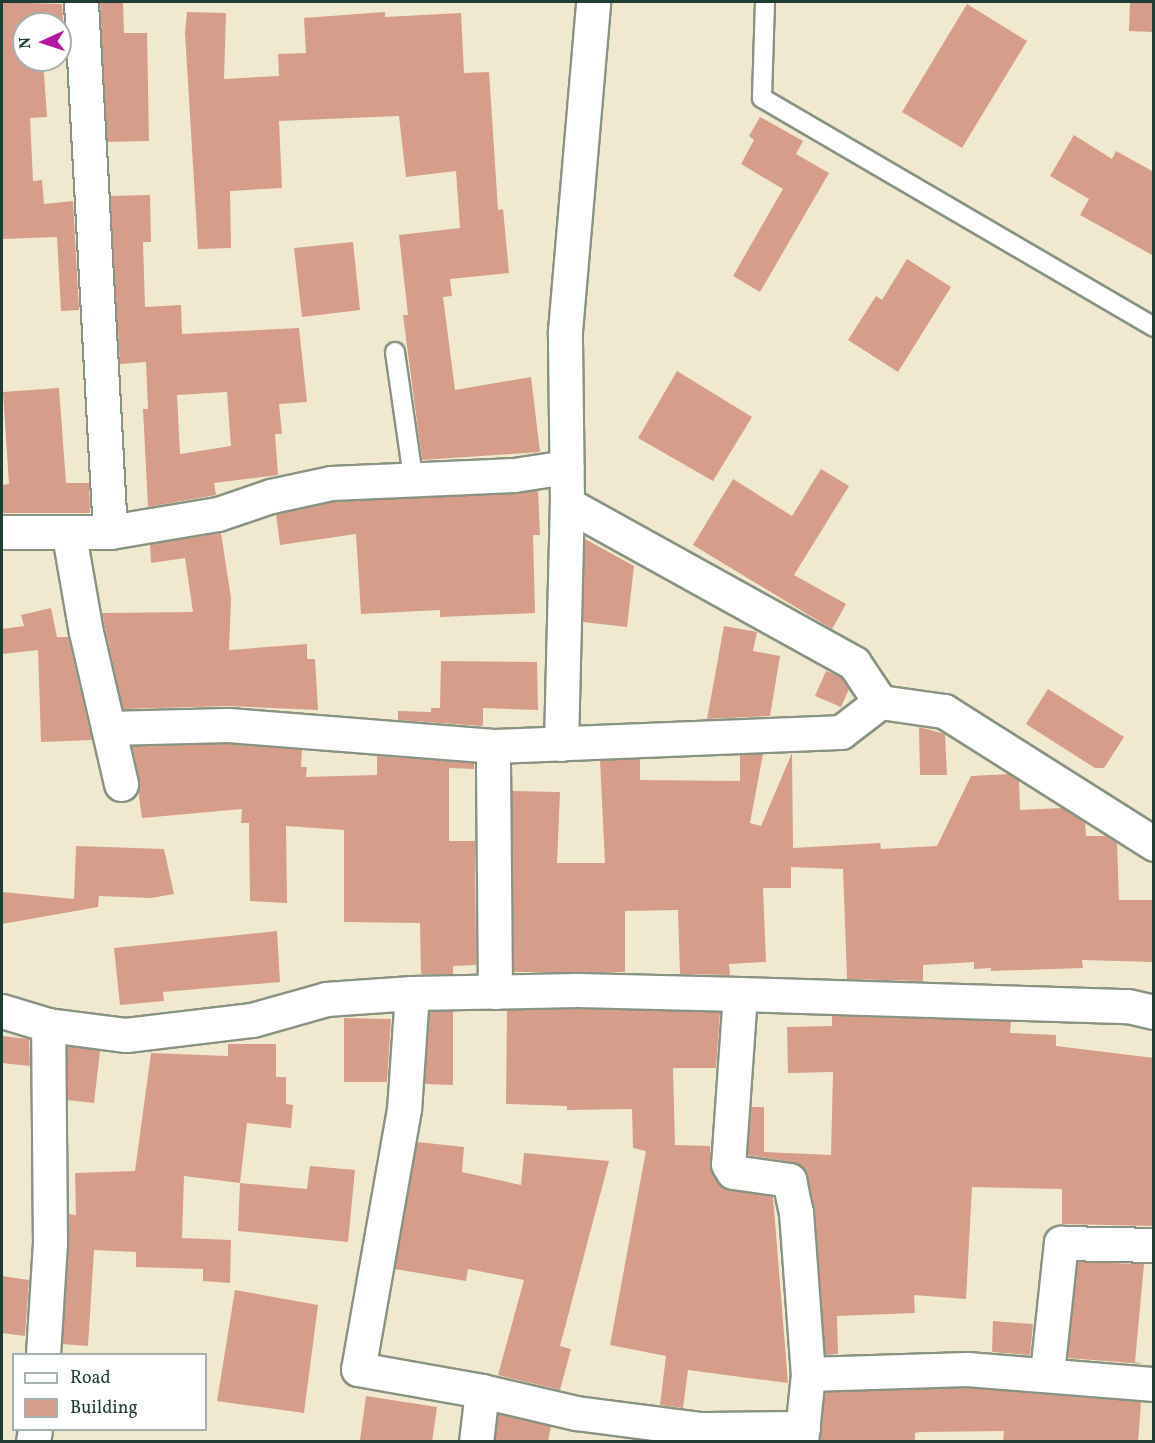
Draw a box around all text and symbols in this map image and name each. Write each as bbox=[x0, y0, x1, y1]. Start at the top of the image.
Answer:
north arrow bbox=[12, 12, 72, 72]
text: N bbox=[15, 36, 37, 49]
legend bbox=[12, 1353, 207, 1431]
text: Road bbox=[70, 1366, 111, 1391]
text: Building bbox=[70, 1396, 138, 1421]

